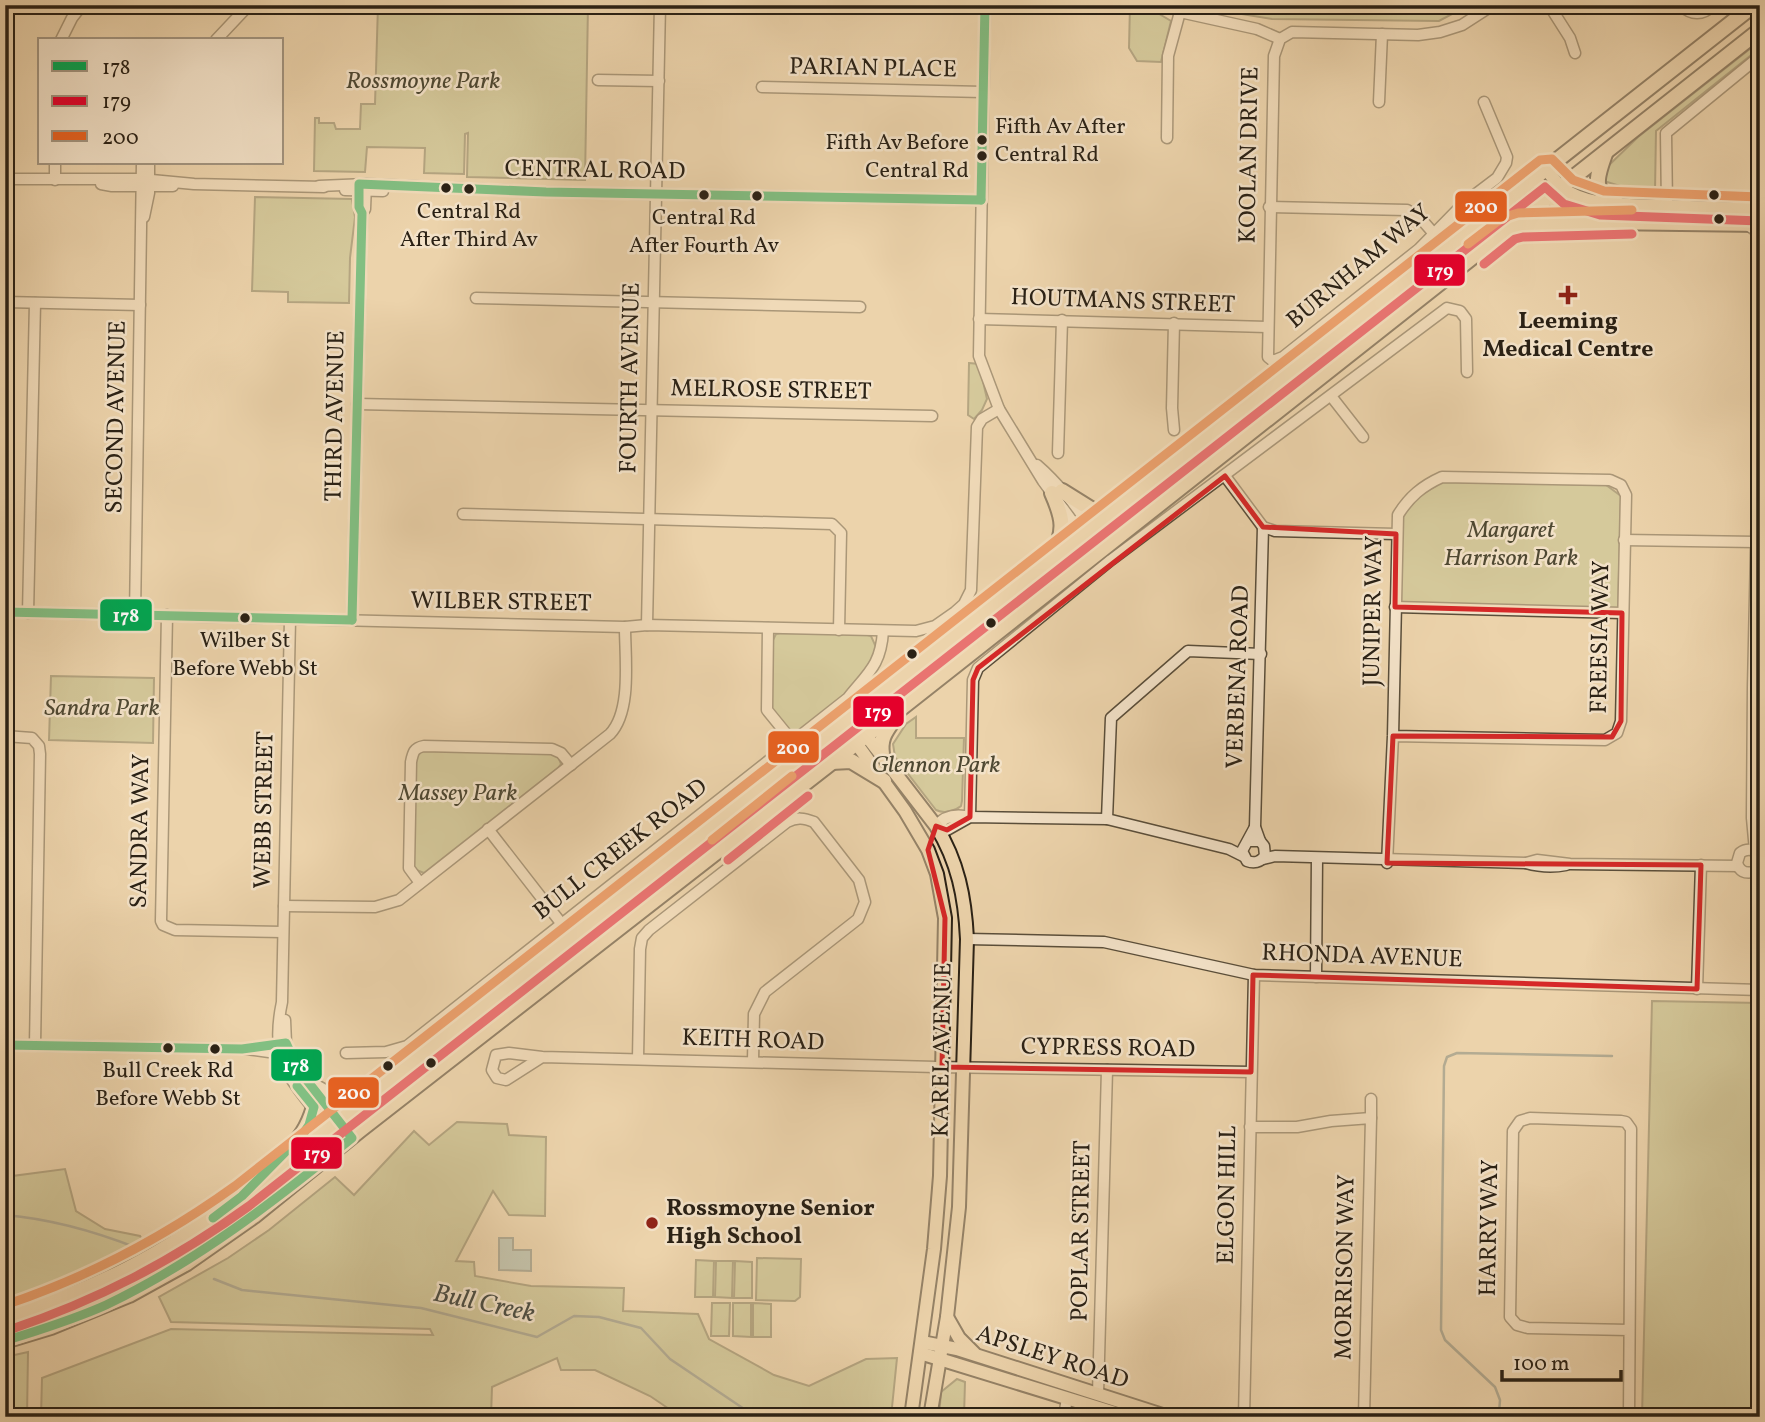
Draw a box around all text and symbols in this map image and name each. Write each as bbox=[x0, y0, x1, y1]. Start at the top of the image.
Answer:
legend bbox=[38, 38, 284, 164]
street label: PARIAN PLACE bbox=[789, 51, 957, 87]
text: 178 bbox=[102, 54, 130, 83]
park label: Rossmoyne Park bbox=[346, 65, 500, 99]
street label: KOOLAN DRIVE bbox=[1231, 66, 1269, 244]
text: 179 bbox=[102, 88, 131, 117]
place label: Fifth Av After Central Rd bbox=[995, 112, 1126, 171]
text: 200 bbox=[102, 124, 139, 153]
place label: Fifth Av Before Central Rd bbox=[825, 128, 969, 187]
marker: Fifth Av After Central Rd bbox=[975, 133, 989, 147]
marker: Fifth Av Before Central Rd bbox=[975, 149, 989, 163]
street label: CENTRAL ROAD bbox=[504, 152, 686, 190]
unlabelled marker bbox=[439, 181, 453, 195]
marker: Central Rd After Third Av bbox=[462, 182, 476, 196]
marker: Central Rd After Fourth Av bbox=[697, 188, 711, 202]
unlabelled marker bbox=[1707, 188, 1721, 202]
unlabelled marker bbox=[750, 189, 764, 203]
line badge: 200 bbox=[1454, 190, 1508, 223]
text: 200 bbox=[1464, 195, 1498, 221]
place label: Central Rd After Third Av bbox=[400, 197, 538, 256]
street label: BURNHAM WAY bbox=[1280, 197, 1438, 337]
place label: Central Rd After Fourth Av bbox=[629, 203, 779, 262]
unlabelled marker bbox=[1712, 212, 1726, 226]
line badge: 179 bbox=[1413, 253, 1466, 287]
text: 179 bbox=[1427, 259, 1453, 285]
street label: HOUTMANS STREET bbox=[1010, 281, 1236, 323]
street label: FOURTH AVENUE bbox=[612, 282, 650, 474]
marker: Leeming Medical Centre bbox=[1558, 285, 1578, 305]
place label: Leeming Medical Centre bbox=[1482, 305, 1654, 367]
street label: SECOND AVENUE bbox=[98, 320, 136, 514]
street label: THIRD AVENUE bbox=[318, 330, 354, 502]
street label: MELROSE STREET bbox=[670, 372, 872, 410]
park label: Margaret Harrison Park bbox=[1444, 514, 1578, 576]
street label: JUNIPER WAY bbox=[1356, 535, 1392, 687]
street label: FREESIA WAY bbox=[1583, 560, 1619, 714]
street label: WILBER STREET bbox=[410, 584, 592, 622]
street label: VERBENA ROAD bbox=[1219, 585, 1259, 769]
line badge: 178 bbox=[99, 598, 153, 632]
text: 178 bbox=[113, 604, 139, 630]
marker: Wilber St Before Webb St bbox=[238, 611, 252, 625]
unlabelled marker bbox=[984, 616, 998, 630]
place label: Wilber St Before Webb St bbox=[172, 626, 318, 685]
unlabelled marker bbox=[905, 647, 919, 661]
park label: Sandra Park bbox=[44, 692, 160, 726]
line badge: 179 bbox=[852, 695, 905, 728]
text: 179 bbox=[865, 700, 891, 726]
line badge: 200 bbox=[767, 730, 820, 764]
street label: WEBB STREET bbox=[247, 731, 283, 889]
text: 200 bbox=[776, 736, 810, 762]
park label: Glennon Park bbox=[872, 749, 1000, 783]
street label: SANDRA WAY bbox=[123, 753, 159, 909]
street label: BULL CREEK ROAD bbox=[527, 771, 715, 929]
park label: Massey Park bbox=[398, 777, 517, 811]
street label: RHONDA AVENUE bbox=[1261, 936, 1463, 978]
street label: KAREL AVENUE bbox=[924, 962, 962, 1138]
street label: KEITH ROAD bbox=[681, 1022, 825, 1060]
street label: CYPRESS ROAD bbox=[1021, 1030, 1195, 1068]
marker: Bull Creek Rd Before Webb St bbox=[161, 1041, 175, 1055]
unlabelled marker bbox=[208, 1042, 222, 1056]
line badge: 178 bbox=[270, 1048, 323, 1082]
text: 178 bbox=[283, 1054, 309, 1080]
place label: Bull Creek Rd Before Webb St bbox=[95, 1056, 241, 1115]
unlabelled marker bbox=[424, 1056, 438, 1070]
unlabelled marker bbox=[381, 1059, 395, 1073]
line badge: 200 bbox=[327, 1076, 380, 1109]
text: 200 bbox=[337, 1081, 371, 1107]
street label: ELGON HILL bbox=[1210, 1125, 1246, 1265]
line badge: 179 bbox=[290, 1136, 343, 1170]
street label: POPLAR STREET bbox=[1063, 1140, 1101, 1322]
text: 179 bbox=[304, 1142, 330, 1168]
street label: HARRY WAY bbox=[1472, 1159, 1508, 1297]
street label: MORRISON WAY bbox=[1327, 1174, 1365, 1360]
place label: Rossmoyne Senior High School bbox=[666, 1192, 875, 1254]
marker: Rossmoyne Senior High School bbox=[644, 1215, 660, 1231]
water label: Bull Creek bbox=[430, 1276, 538, 1332]
street label: APSLEY ROAD bbox=[971, 1317, 1133, 1399]
scale bar bbox=[1502, 1338, 1622, 1382]
text: 100 m bbox=[1513, 1350, 1570, 1379]

